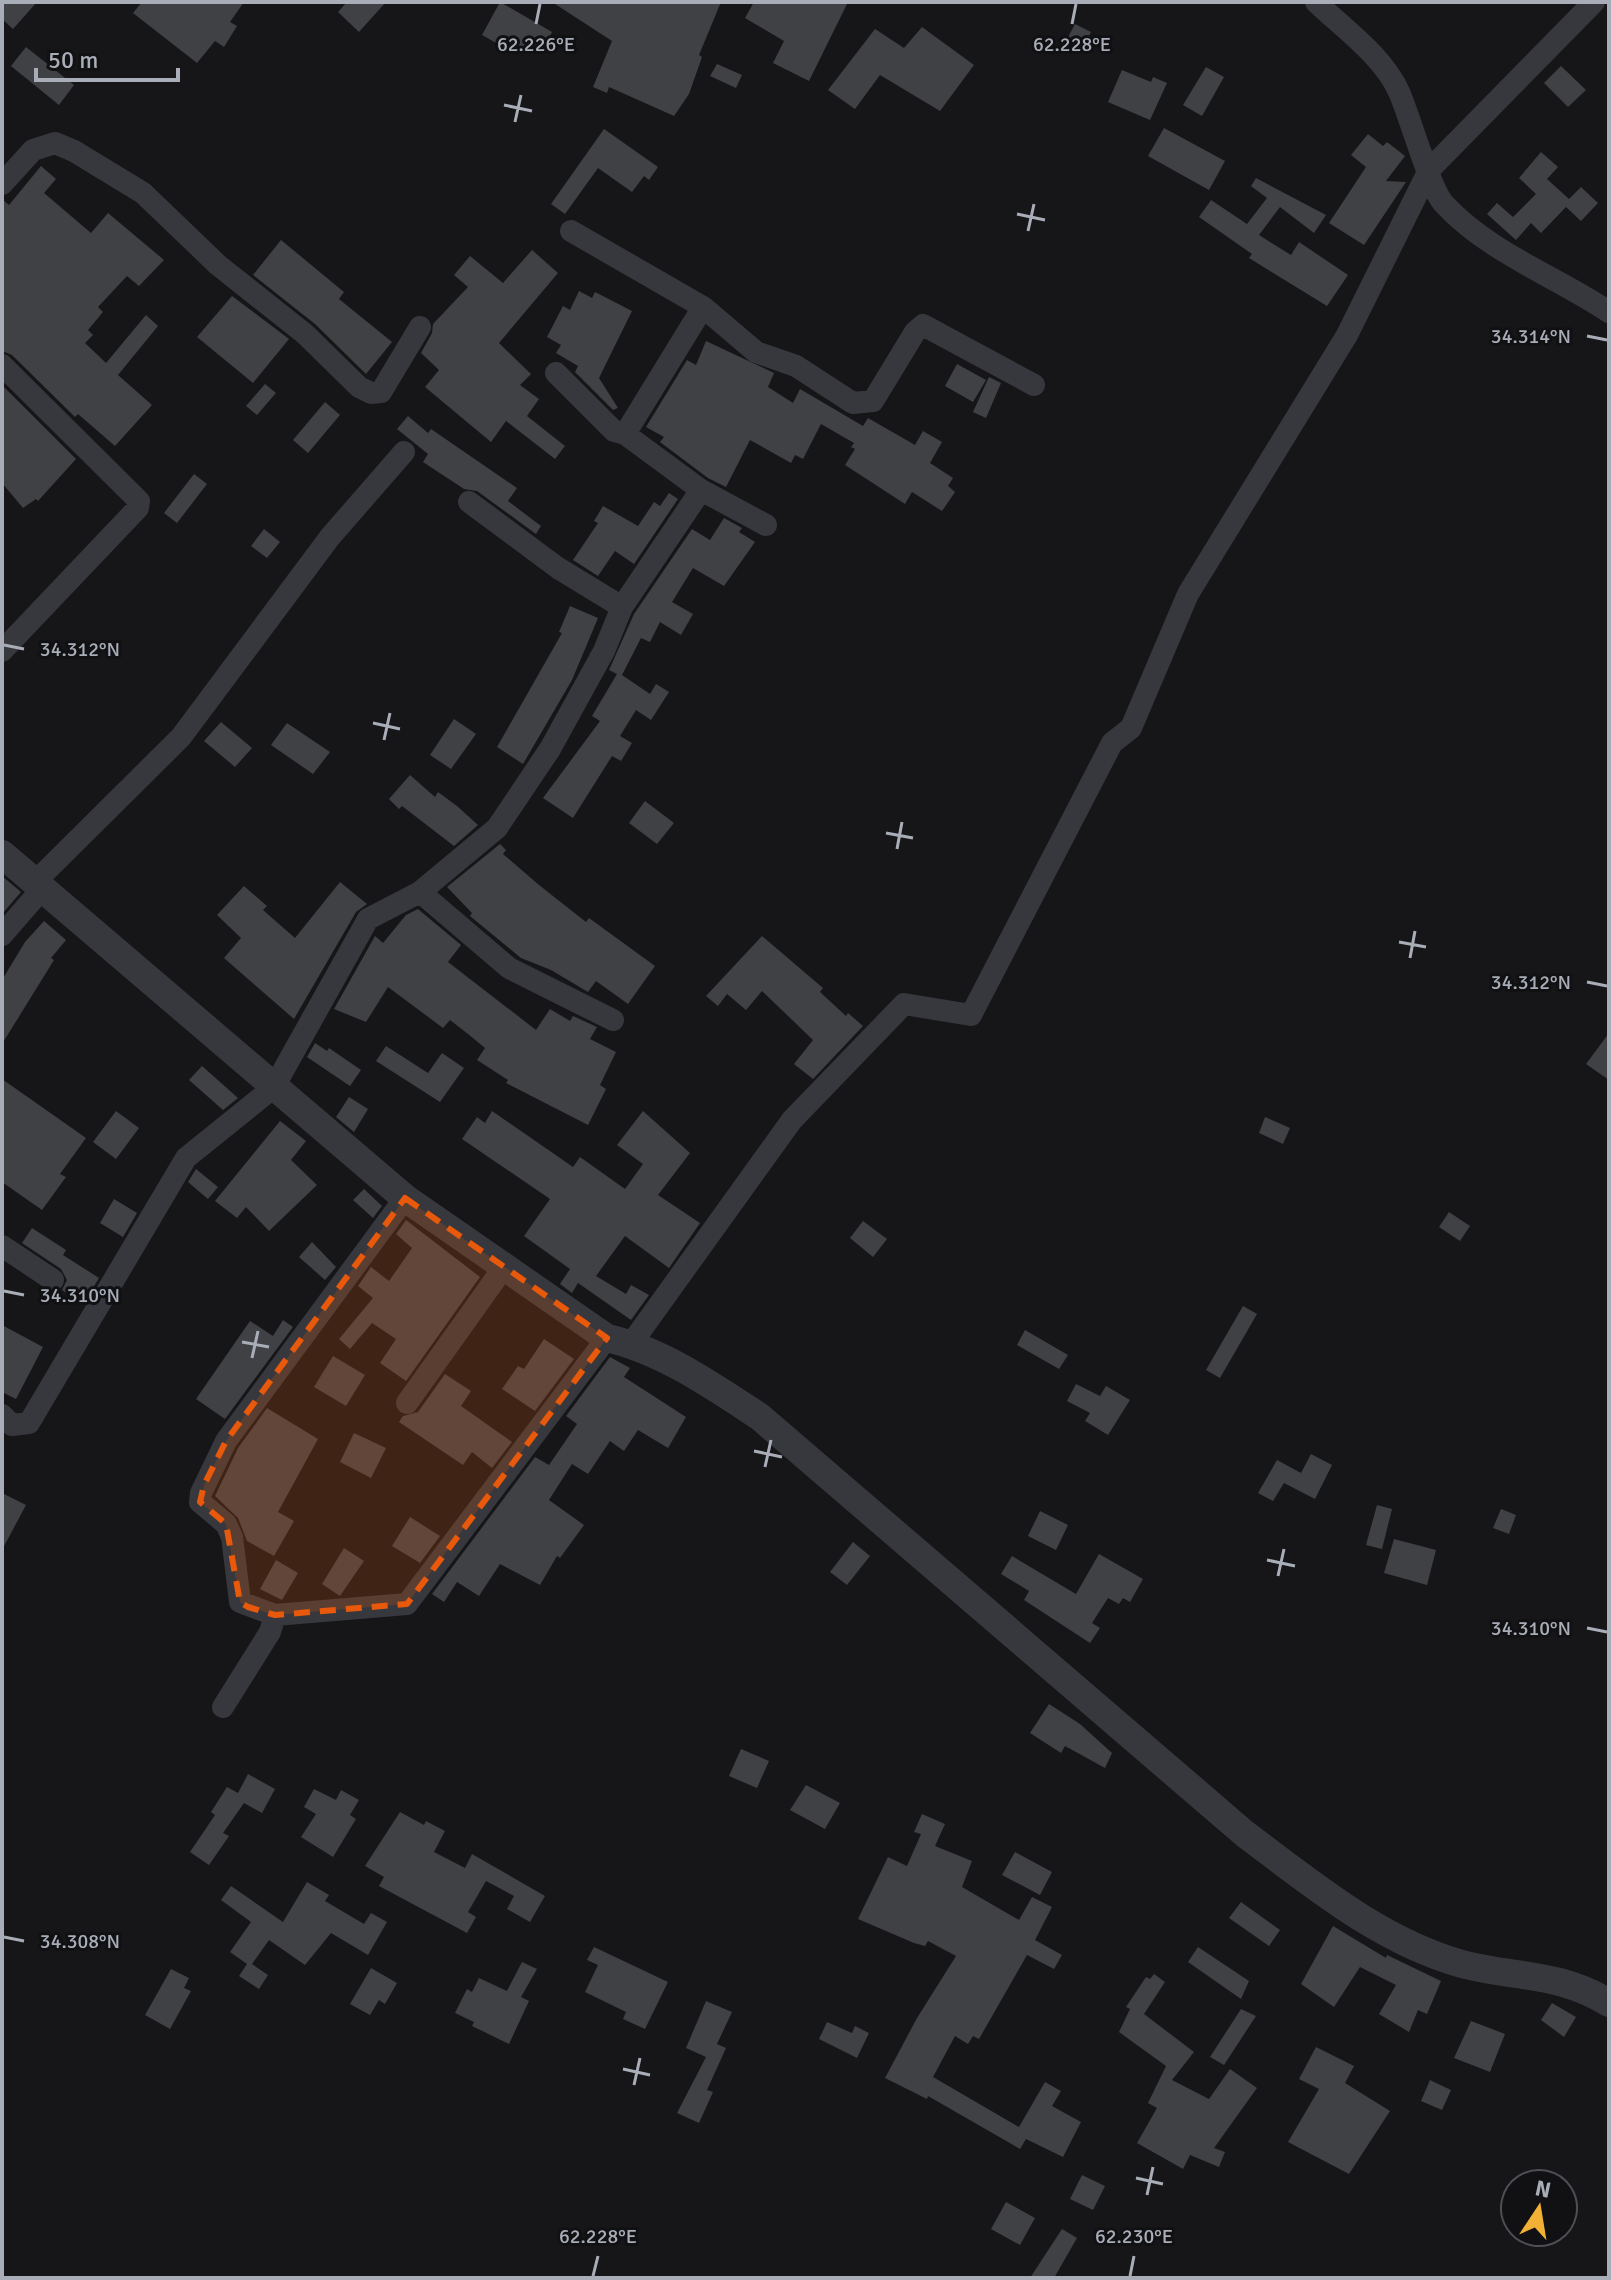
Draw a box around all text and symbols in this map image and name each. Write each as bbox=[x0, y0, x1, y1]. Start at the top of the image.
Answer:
scale bar bbox=[36, 32, 178, 82]
text: 62.226°E bbox=[497, 32, 575, 57]
text: 62.228°E bbox=[1033, 32, 1111, 57]
text: 50 m bbox=[48, 45, 98, 75]
text: 34.314°N bbox=[1491, 324, 1571, 349]
text: 34.312°N bbox=[40, 637, 120, 662]
text: 34.312°N bbox=[1491, 970, 1571, 995]
text: 34.310°N bbox=[40, 1283, 120, 1308]
text: 34.310°N bbox=[1491, 1616, 1571, 1641]
text: 34.308°N bbox=[40, 1929, 120, 1954]
north arrow bbox=[1499, 2168, 1579, 2248]
text: N bbox=[1533, 2174, 1553, 2204]
text: 62.228°E bbox=[559, 2224, 637, 2249]
text: 62.230°E bbox=[1095, 2224, 1173, 2249]

